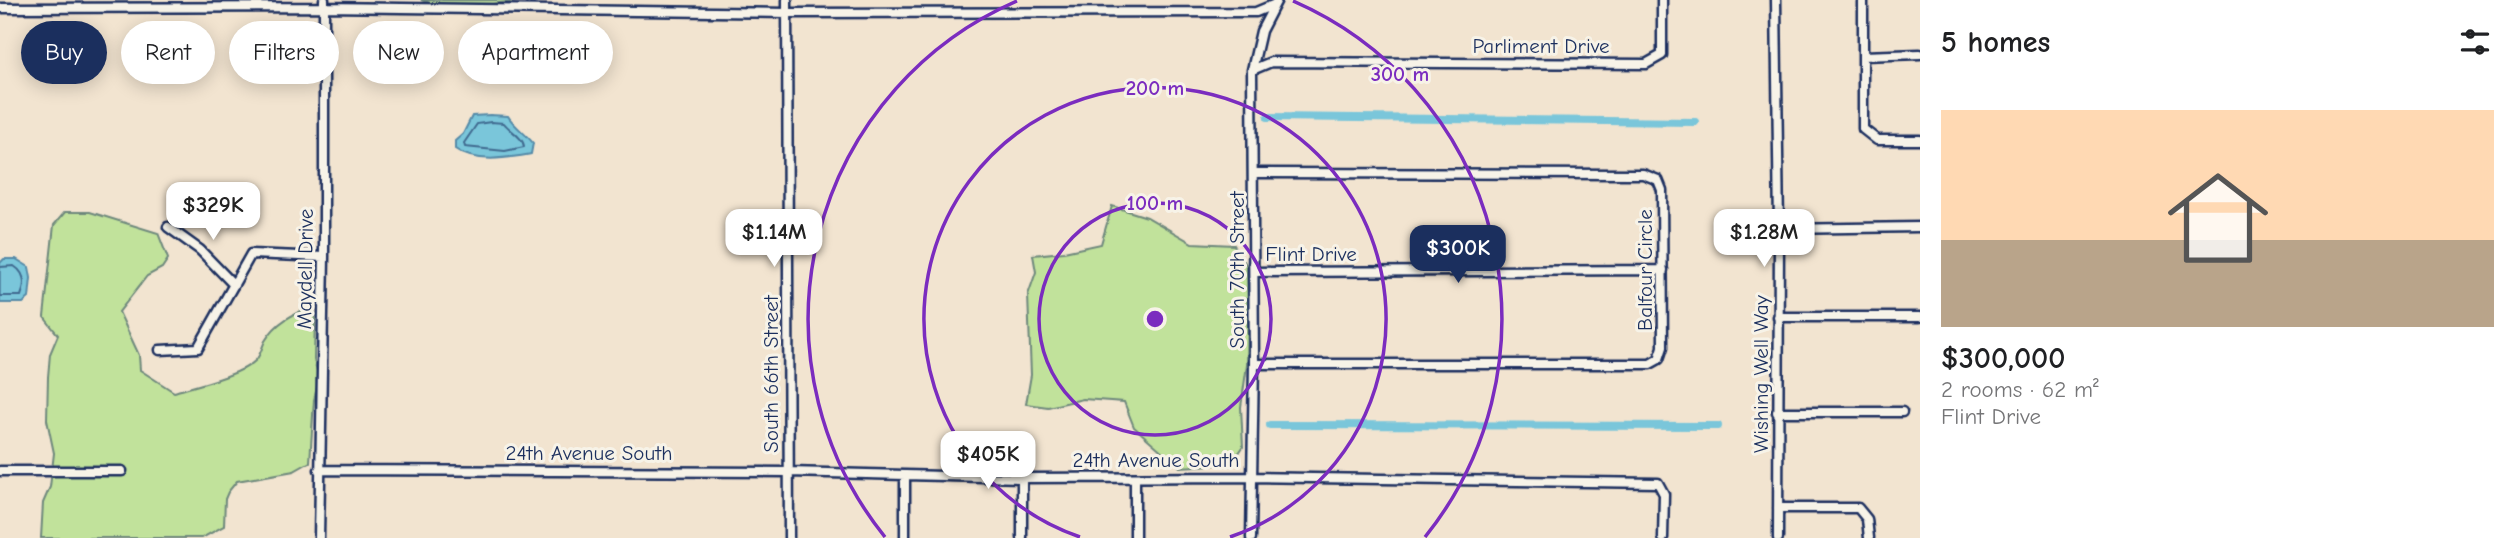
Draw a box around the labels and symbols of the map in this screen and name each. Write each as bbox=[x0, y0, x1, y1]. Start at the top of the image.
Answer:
street label: Parliment Drive bbox=[1472, 34, 1610, 58]
text: 300 m bbox=[1371, 62, 1429, 86]
text: 200 m bbox=[1126, 76, 1184, 100]
pin: $329K bbox=[164, 182, 262, 242]
street label: South 70th Street bbox=[1225, 190, 1249, 349]
text: 100 m bbox=[1127, 191, 1183, 215]
street label: Maydell Drive bbox=[292, 209, 318, 329]
street label: Balfour Circle bbox=[1633, 209, 1657, 331]
pin: $1.14M bbox=[717, 210, 831, 269]
pin: $1.28M bbox=[1707, 210, 1821, 269]
pin: $300K bbox=[1409, 226, 1507, 285]
street label: Flint Drive bbox=[1265, 242, 1357, 266]
street label: South 66th Street bbox=[759, 294, 783, 453]
street label: Wishing Well Way bbox=[1749, 294, 1773, 453]
centre of rings bbox=[1143, 307, 1167, 331]
pin: $405K bbox=[939, 432, 1037, 491]
street label: 24th Avenue South bbox=[506, 441, 672, 465]
street label: 24th Avenue South bbox=[1073, 448, 1239, 472]

